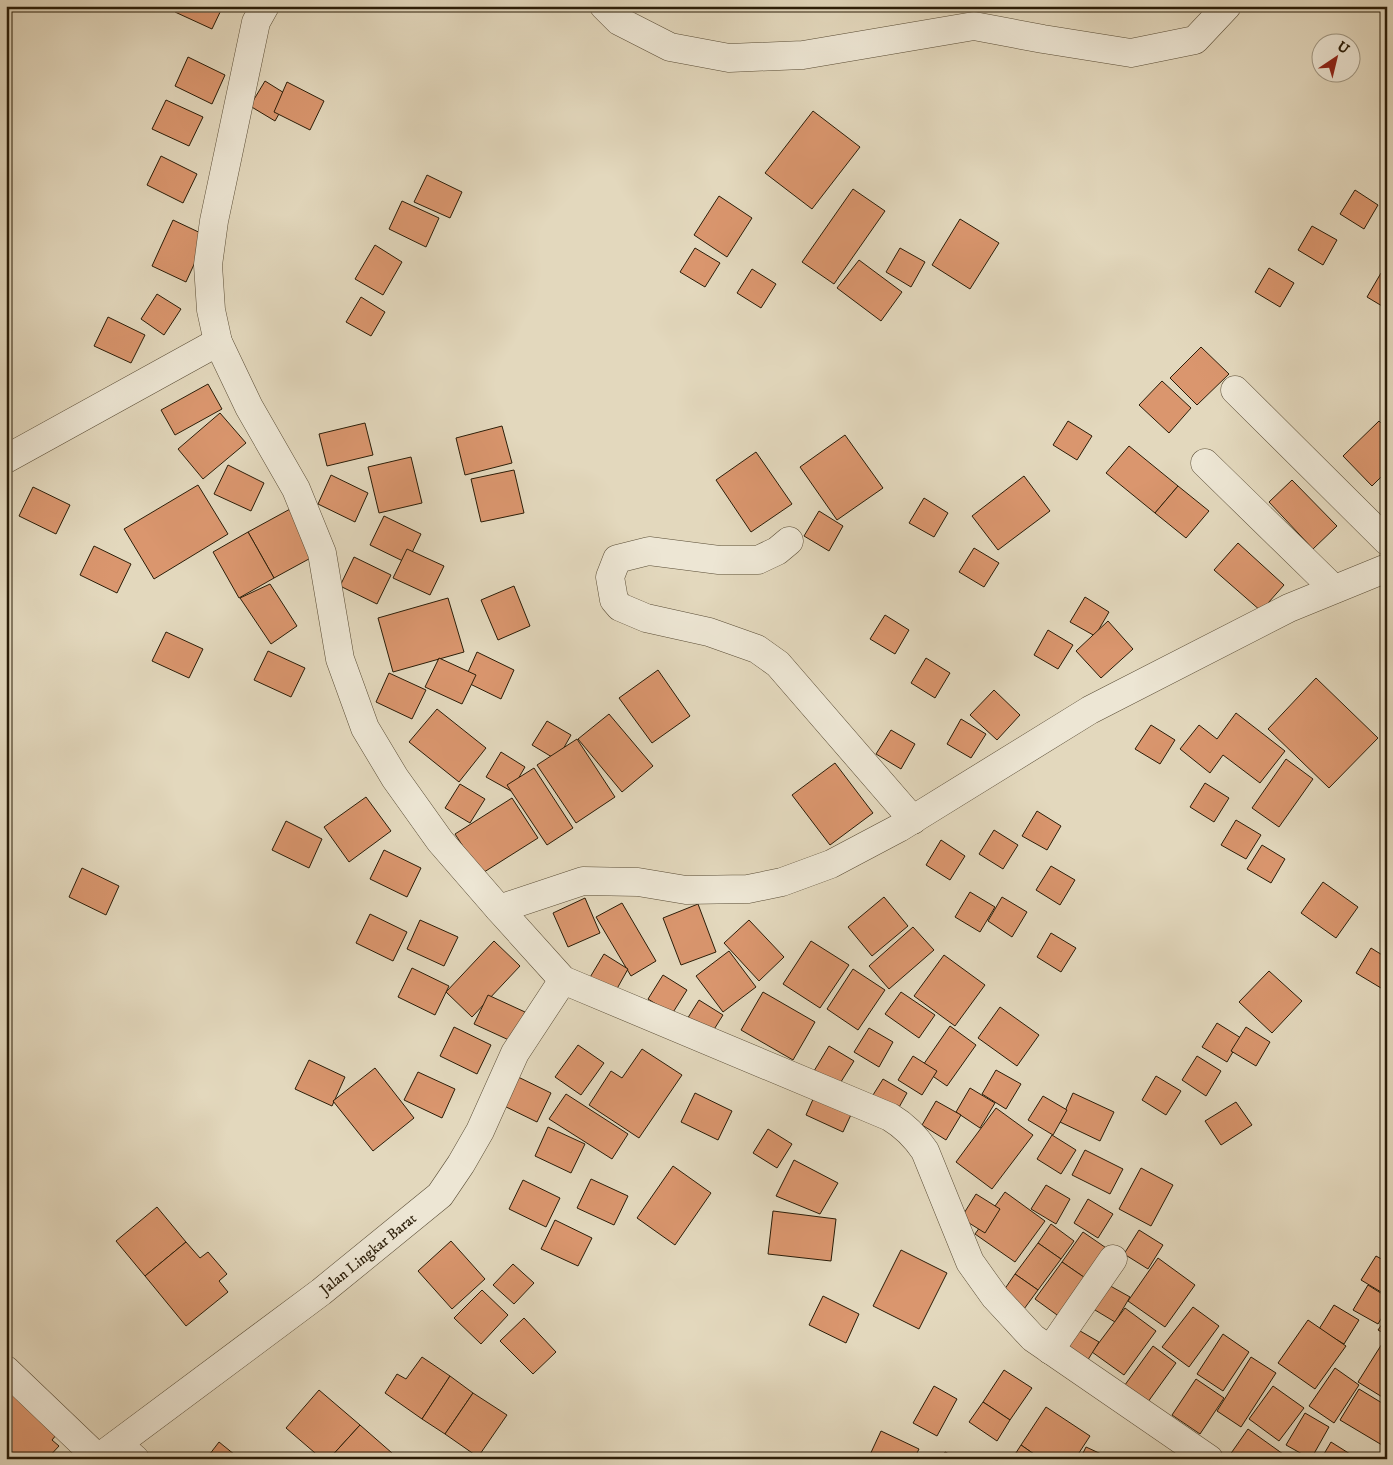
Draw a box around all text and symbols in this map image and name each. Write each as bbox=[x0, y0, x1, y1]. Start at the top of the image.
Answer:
north arrow bbox=[1310, 32, 1360, 82]
text: U bbox=[1333, 38, 1353, 59]
street label: Jalan Lingkar Barat bbox=[315, 1209, 421, 1300]

